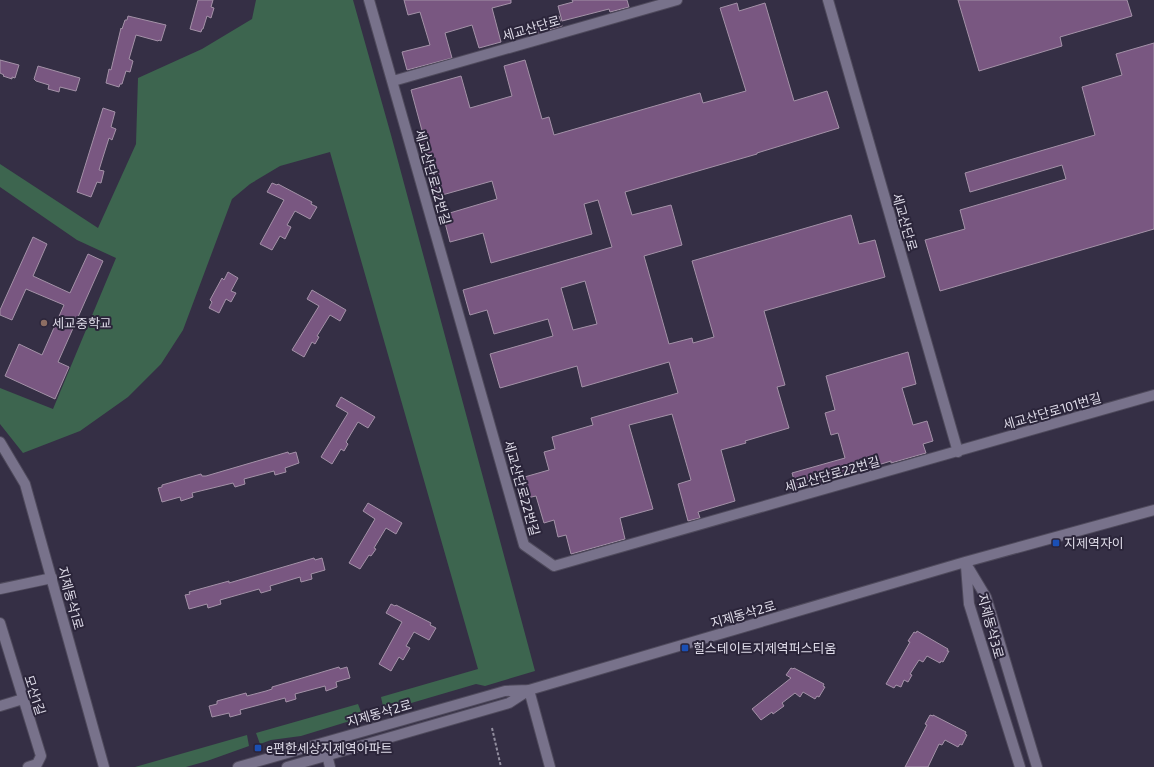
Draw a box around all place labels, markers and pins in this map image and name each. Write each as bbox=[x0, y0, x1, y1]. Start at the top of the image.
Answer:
place label: 세교중학교 bbox=[52, 315, 112, 331]
marker: 세교중학교 bbox=[39, 318, 49, 328]
place label: 지제역자이 bbox=[1064, 535, 1124, 551]
marker: 지제역자이 bbox=[1051, 538, 1061, 548]
place label: 힐스테이트지제역퍼스티움 bbox=[693, 640, 837, 656]
marker: 힐스테이트지제역퍼스티움 bbox=[680, 643, 690, 653]
place label: e편한세상지제역아파트 bbox=[266, 740, 393, 756]
marker: e편한세상지제역아파트 bbox=[253, 743, 263, 753]

